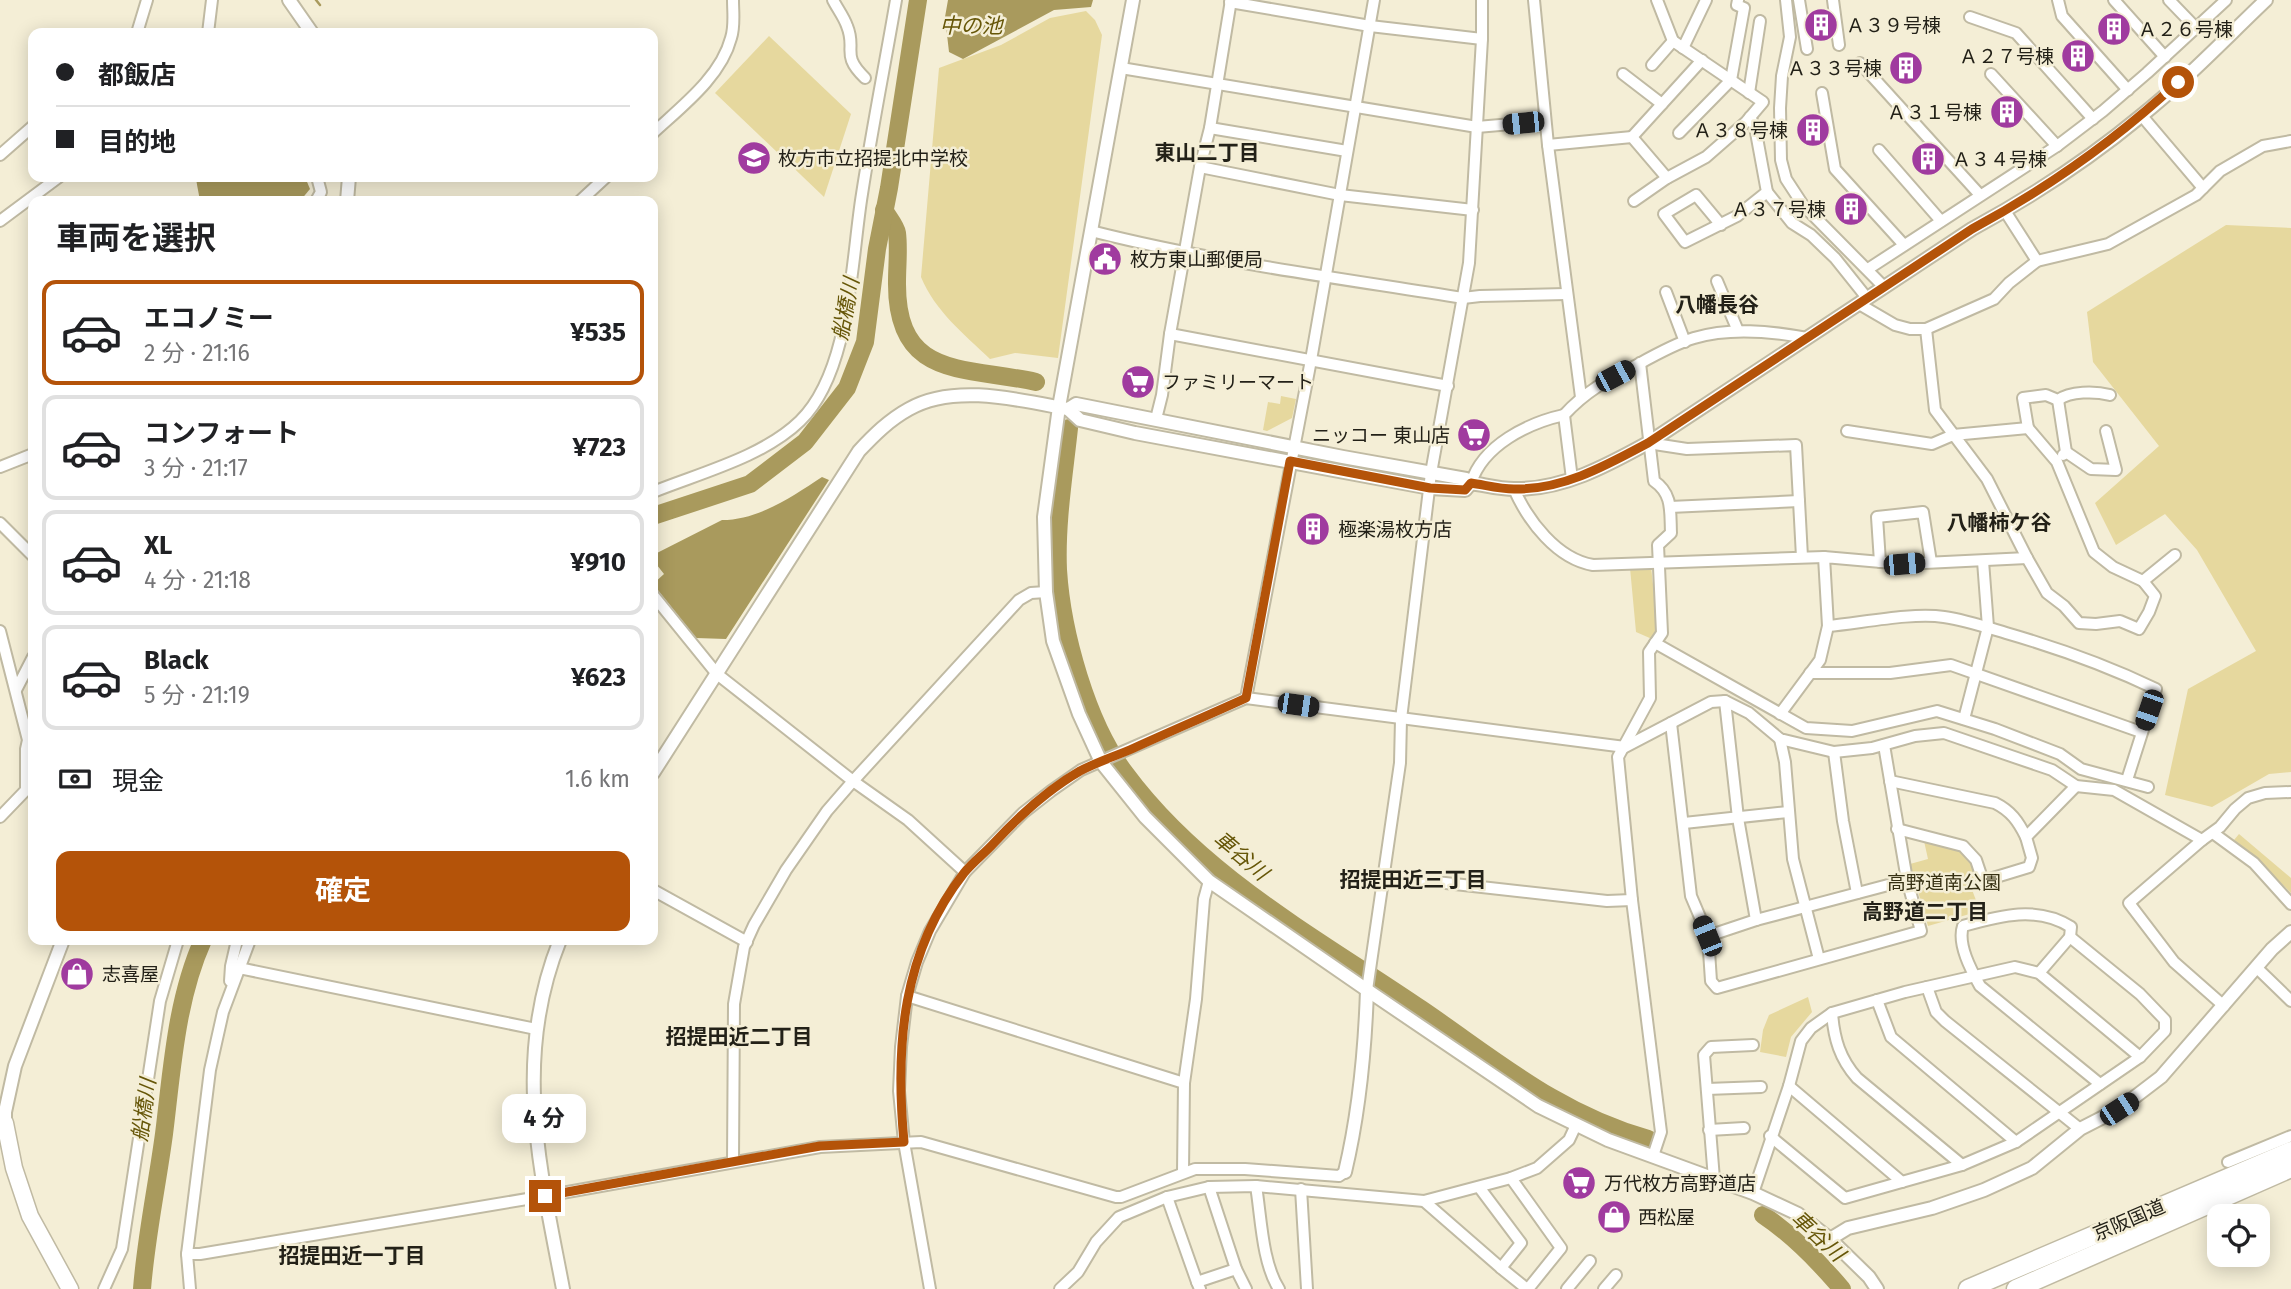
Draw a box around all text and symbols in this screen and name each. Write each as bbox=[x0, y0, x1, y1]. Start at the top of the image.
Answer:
building icon: Ａ３９号棟 bbox=[1802, 6, 1840, 44]
building icon: Ａ２６号棟 bbox=[2095, 10, 2133, 48]
water label: 中の池 bbox=[940, 13, 1004, 39]
place label: Ａ３９号棟 bbox=[1846, 14, 1941, 37]
place label: Ａ２６号棟 bbox=[2138, 18, 2233, 41]
building icon: Ａ２７号棟 bbox=[2059, 37, 2097, 75]
place label: Ａ２７号棟 bbox=[1959, 45, 2054, 68]
building icon: Ａ３３号棟 bbox=[1887, 49, 1925, 87]
place label: Ａ３３号棟 bbox=[1787, 57, 1882, 80]
text: 都飯店 bbox=[98, 60, 176, 91]
route start bbox=[2162, 66, 2194, 98]
building icon: Ａ３１号棟 bbox=[1988, 93, 2026, 131]
place label: Ａ３１号棟 bbox=[1887, 101, 1982, 124]
car bbox=[1502, 110, 1545, 136]
building icon: Ａ３８号棟 bbox=[1794, 111, 1832, 149]
place label: Ａ３８号棟 bbox=[1693, 119, 1788, 142]
text: 目的地 bbox=[98, 127, 176, 158]
school or university icon: 枚方市立招提北中学校 bbox=[735, 139, 773, 177]
district label: 東山二丁目 bbox=[1155, 140, 1260, 166]
building icon: Ａ３４号棟 bbox=[1909, 140, 1947, 178]
place label: 枚方市立招提北中学校 bbox=[778, 147, 968, 170]
place label: Ａ３４号棟 bbox=[1952, 148, 2047, 171]
building icon: Ａ３７号棟 bbox=[1832, 190, 1870, 228]
place label: Ａ３７号棟 bbox=[1731, 198, 1826, 221]
text: 車両を選択 bbox=[56, 219, 216, 257]
public building icon: 枚方東山郵便局 bbox=[1086, 240, 1124, 278]
place label: 枚方東山郵便局 bbox=[1130, 248, 1263, 271]
water label: 船橋川 bbox=[827, 274, 865, 342]
district label: 八幡長谷 bbox=[1675, 292, 1759, 318]
icon: car bbox=[60, 301, 123, 364]
text: エコノミー bbox=[144, 303, 274, 334]
text: ¥535 bbox=[570, 317, 626, 348]
text: 2 分 · 21:16 bbox=[144, 339, 250, 367]
car bbox=[1592, 357, 1639, 395]
supermarket icon: ファミリーマート bbox=[1119, 363, 1157, 401]
place label: ファミリーマート bbox=[1162, 371, 1314, 394]
icon: car bbox=[60, 416, 123, 479]
supermarket icon: ニッコー 東山店 bbox=[1455, 416, 1493, 454]
text: コンフォート bbox=[144, 418, 299, 449]
place label: ニッコー 東山店 bbox=[1312, 424, 1450, 447]
text: ¥723 bbox=[572, 432, 626, 463]
text: 3 分 · 21:17 bbox=[144, 454, 248, 482]
building icon: 極楽湯枚方店 bbox=[1294, 510, 1332, 548]
district label: 八幡柿ケ谷 bbox=[1947, 510, 2052, 536]
place label: 極楽湯枚方店 bbox=[1338, 518, 1452, 541]
text: XL bbox=[144, 530, 172, 561]
icon: car bbox=[60, 531, 123, 594]
text: ¥910 bbox=[570, 547, 626, 578]
car bbox=[1883, 552, 1926, 576]
text: 4 分 · 21:18 bbox=[144, 566, 251, 594]
text: Black bbox=[144, 645, 209, 676]
icon: car bbox=[60, 646, 123, 709]
text: ¥623 bbox=[571, 662, 626, 693]
text: 5 分 · 21:19 bbox=[144, 681, 250, 709]
car bbox=[2133, 687, 2166, 733]
car bbox=[1276, 692, 1321, 718]
icon: cash bbox=[56, 760, 94, 798]
text: 1.6 km bbox=[565, 765, 630, 793]
text: 現金 bbox=[112, 766, 164, 797]
water label: 車谷川 bbox=[1209, 826, 1275, 887]
button: 確定 bbox=[56, 851, 630, 931]
district label: 招提田近三丁目 bbox=[1340, 867, 1487, 893]
park label: 高野道南公園 bbox=[1887, 871, 2001, 894]
district label: 高野道二丁目 bbox=[1862, 899, 1988, 925]
car bbox=[1690, 913, 1725, 959]
shop icon: 志喜屋 bbox=[58, 955, 96, 993]
place label: 志喜屋 bbox=[102, 963, 159, 986]
district label: 招提田近二丁目 bbox=[666, 1024, 813, 1050]
water label: 船橋川 bbox=[127, 1075, 162, 1143]
car bbox=[2096, 1089, 2143, 1129]
callout: 4 分 bbox=[503, 1094, 587, 1144]
text: 4 分 bbox=[523, 1104, 565, 1132]
supermarket icon: 万代枚方高野道店 bbox=[1560, 1164, 1598, 1202]
place label: 万代枚方高野道店 bbox=[1604, 1172, 1756, 1195]
route end bbox=[529, 1180, 561, 1212]
street label: 京阪国道 bbox=[2090, 1195, 2168, 1245]
shop icon: 西松屋 bbox=[1595, 1198, 1633, 1236]
map controls bbox=[2207, 1204, 2270, 1267]
button: locate bbox=[2207, 1204, 2270, 1267]
water label: 車谷川 bbox=[1786, 1205, 1851, 1268]
place label: 西松屋 bbox=[1638, 1206, 1695, 1229]
district label: 招提田近一丁目 bbox=[279, 1243, 426, 1269]

